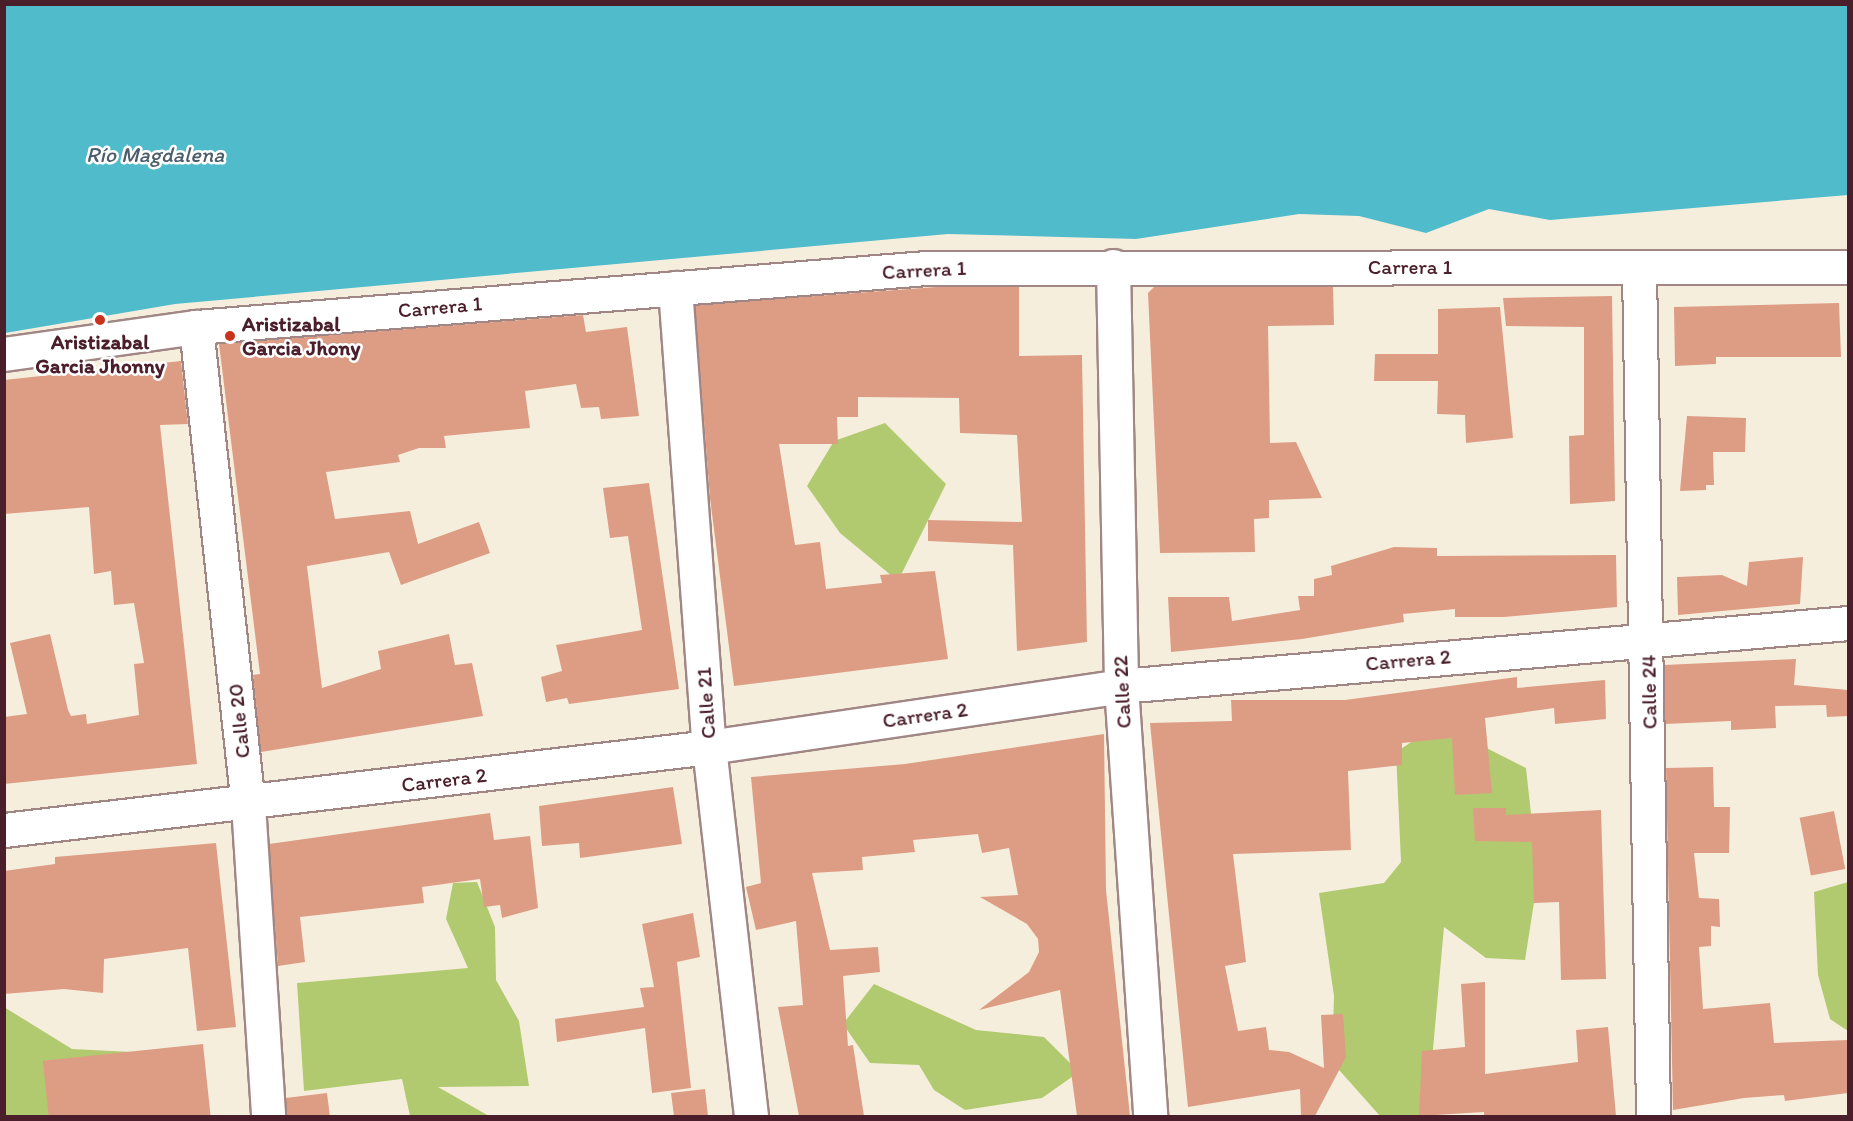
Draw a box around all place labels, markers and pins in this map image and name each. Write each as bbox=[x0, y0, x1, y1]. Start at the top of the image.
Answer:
place label: Aristizabal Garcia Jhony bbox=[242, 311, 360, 361]
marker: Aristizabal Garcia Jhonny bbox=[93, 313, 107, 327]
place label: Aristizabal Garcia Jhonny bbox=[35, 329, 165, 379]
marker: Aristizabal Garcia Jhony bbox=[223, 329, 237, 343]

